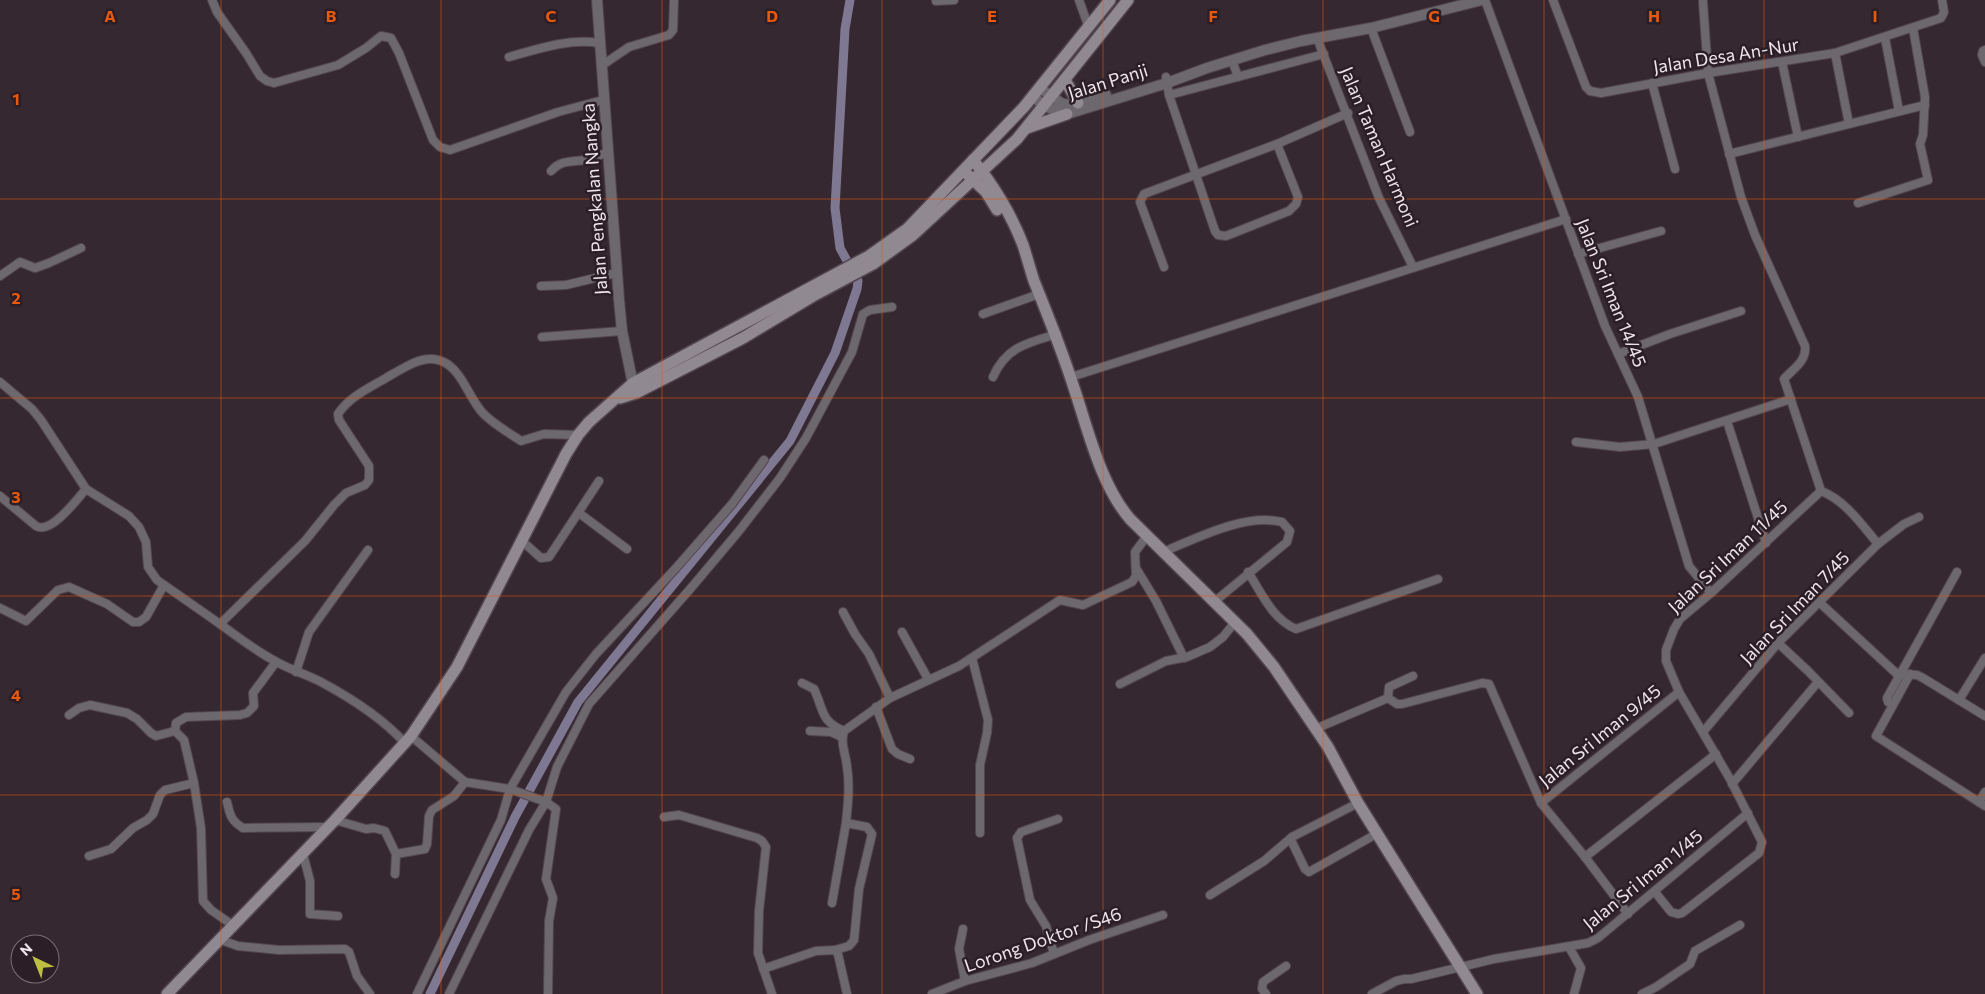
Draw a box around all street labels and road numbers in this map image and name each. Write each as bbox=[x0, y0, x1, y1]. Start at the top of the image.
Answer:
street label: Jalan Desa An-Nur bbox=[1651, 33, 1800, 77]
street label: Jalan Panji bbox=[1065, 58, 1150, 104]
street label: Jalan Taman Harmoni bbox=[1336, 63, 1424, 230]
street label: Jalan Pengkalan Nangka bbox=[576, 102, 612, 296]
street label: Jalan Sri Iman 14/45 bbox=[1572, 215, 1652, 370]
street label: Jalan Sri Iman 11/45 bbox=[1663, 495, 1792, 617]
street label: Jalan Sri Iman 7/45 bbox=[1735, 546, 1854, 668]
street label: Jalan Sri Iman 9/45 bbox=[1534, 679, 1665, 791]
street label: Jalan Sri Iman 1/45 bbox=[1578, 824, 1707, 934]
street label: Lorong Doktor /S46 bbox=[961, 902, 1124, 976]

